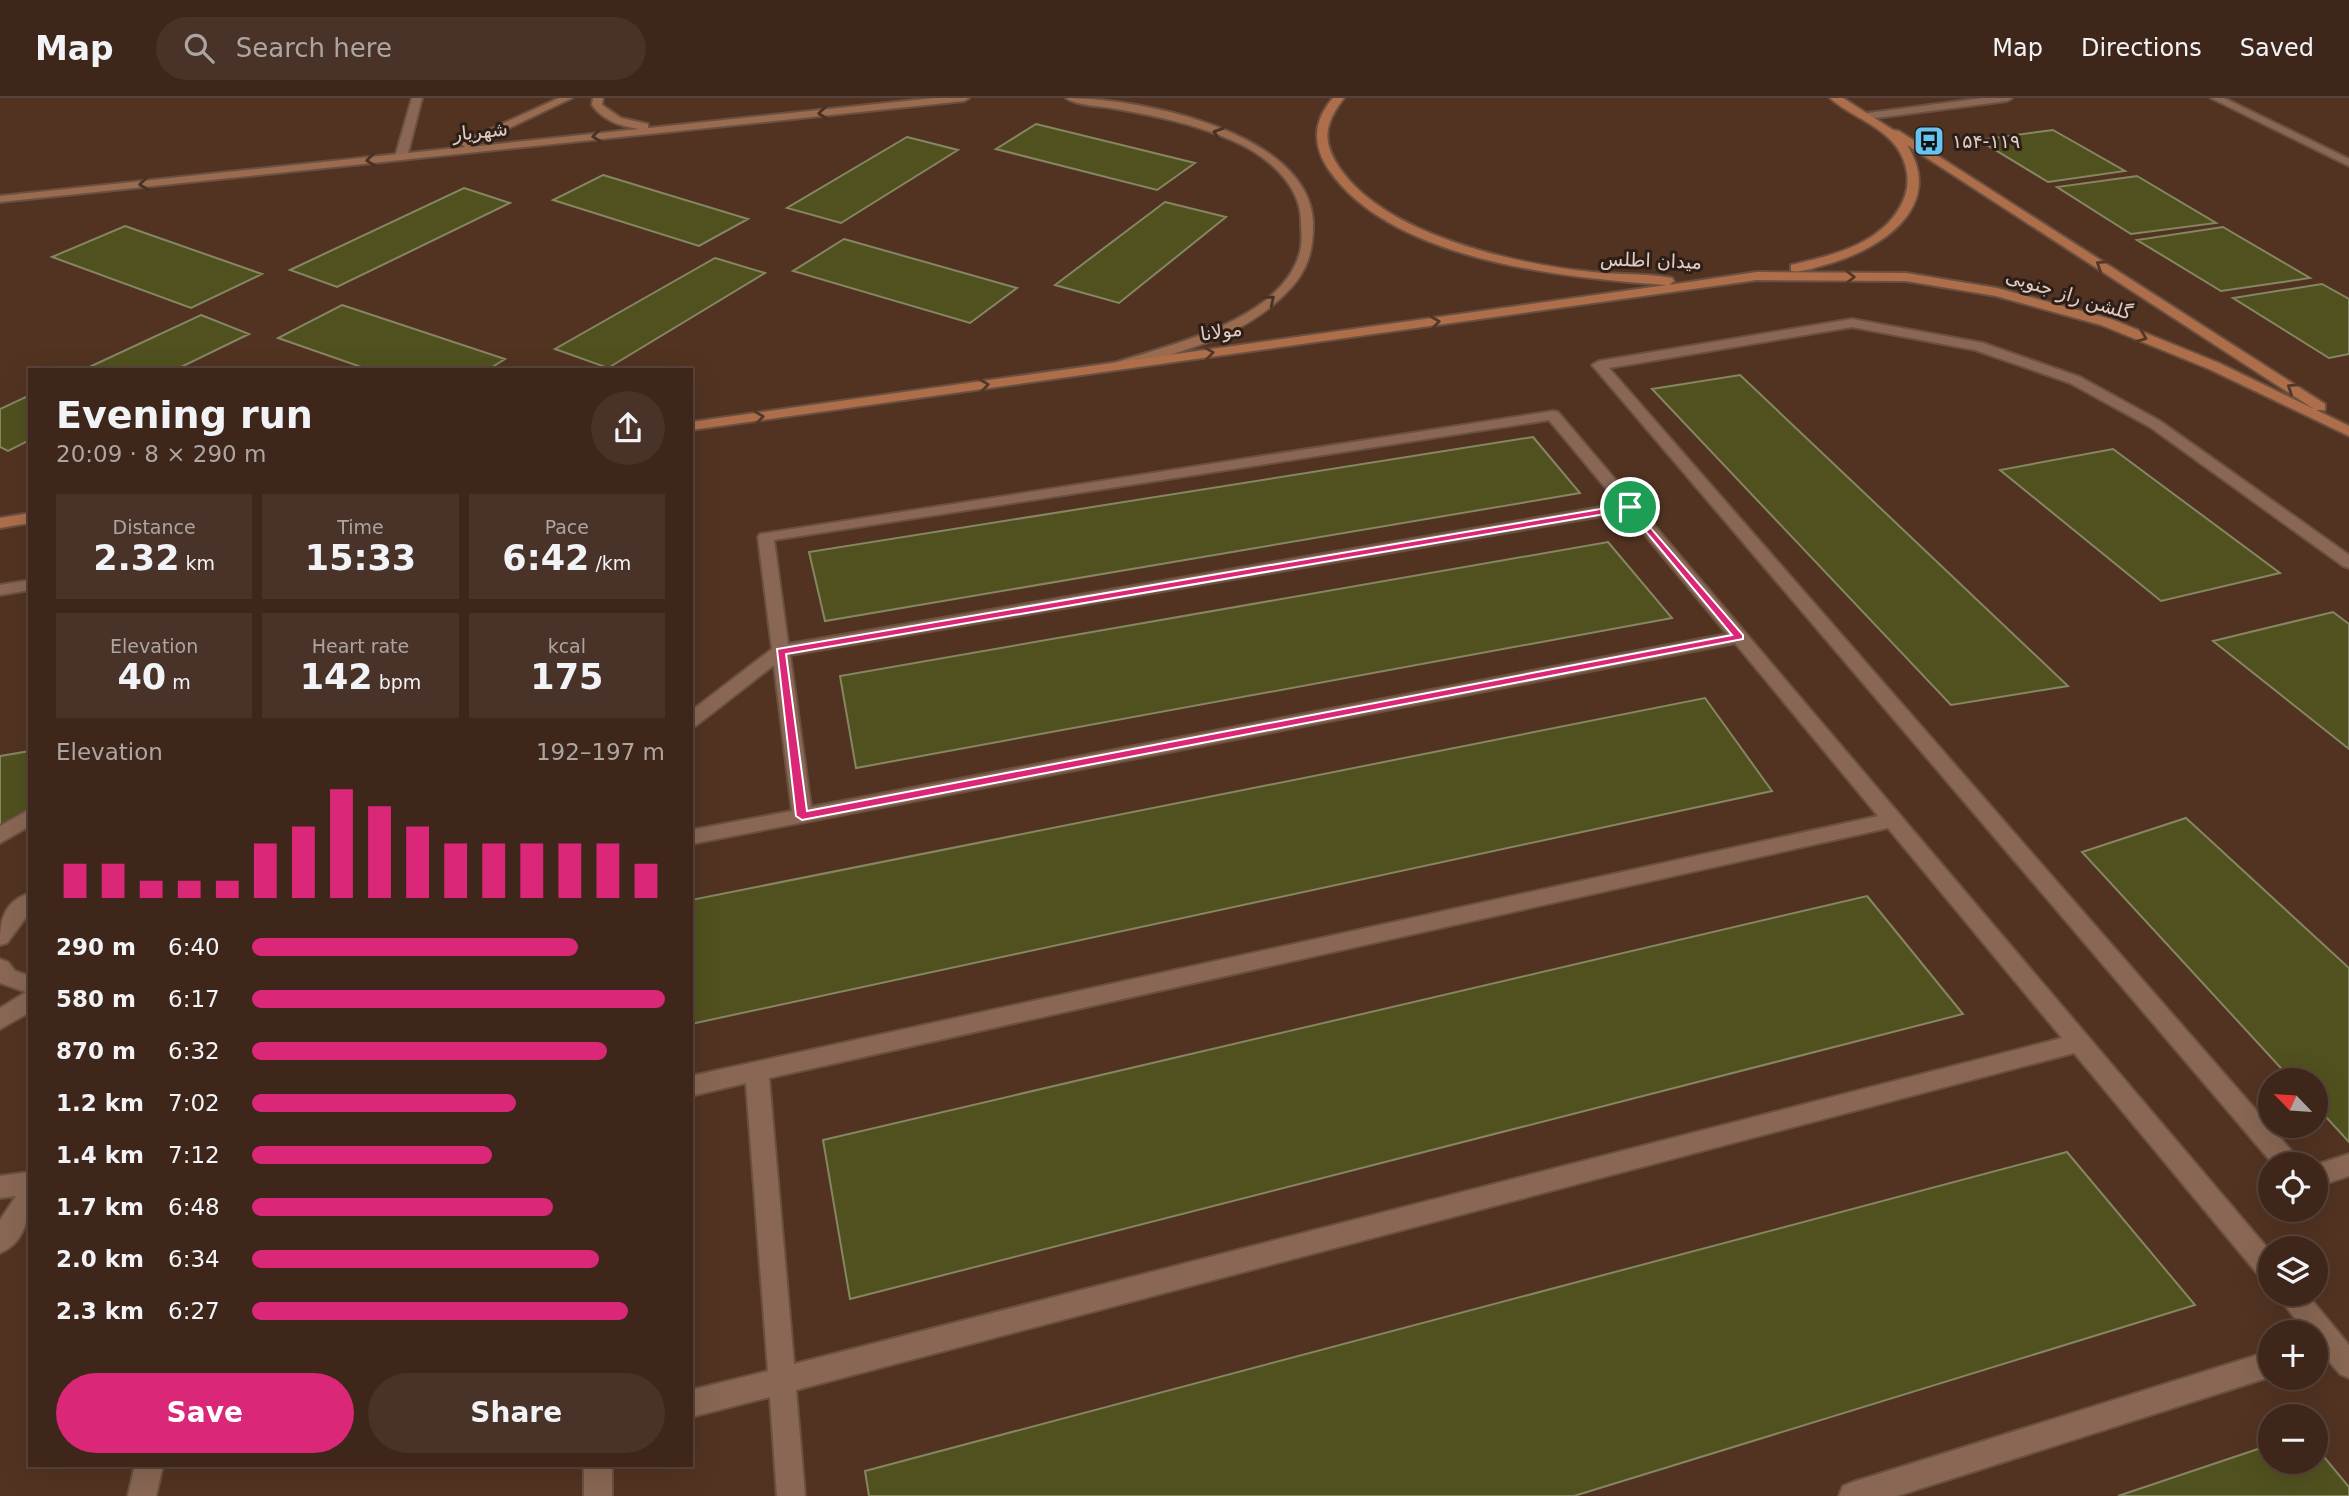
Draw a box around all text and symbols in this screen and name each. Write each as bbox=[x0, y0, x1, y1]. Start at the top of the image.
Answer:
search box bbox=[156, 17, 646, 80]
text: Map bbox=[35, 29, 114, 68]
icon: search bbox=[180, 29, 218, 67]
text: Search here bbox=[236, 33, 392, 63]
text: Map bbox=[1992, 34, 2043, 62]
text: Directions bbox=[2081, 34, 2202, 62]
text: Saved bbox=[2240, 34, 2314, 62]
one-way arrow bbox=[817, 105, 829, 120]
street label: شهریار bbox=[450, 117, 509, 146]
bus stop icon: ۱۵۴-۱۱۹ bbox=[1912, 124, 1946, 158]
one-way arrow bbox=[1212, 126, 1224, 141]
one-way arrow bbox=[591, 129, 603, 144]
place label: ۱۵۴-۱۱۹ bbox=[1952, 130, 2020, 152]
one-way arrow bbox=[365, 152, 376, 167]
one-way arrow bbox=[138, 176, 150, 191]
street label: میدان اطلس bbox=[1600, 247, 1702, 274]
one-way arrow bbox=[2096, 260, 2109, 273]
street label: گلشن راز جنوبی bbox=[2003, 264, 2136, 325]
one-way arrow bbox=[1845, 269, 1855, 285]
one-way arrow bbox=[1262, 296, 1275, 308]
one-way arrow bbox=[1429, 314, 1441, 329]
street label: مولانا bbox=[1199, 317, 1243, 346]
one-way arrow bbox=[2135, 329, 2148, 343]
one-way arrow bbox=[1204, 346, 1215, 361]
one-way arrow bbox=[978, 378, 990, 393]
one-way arrow bbox=[2287, 384, 2300, 397]
button: share bbox=[591, 391, 665, 465]
text: Evening run bbox=[56, 393, 313, 437]
one-way arrow bbox=[753, 409, 765, 424]
text: 20:09 · 8 × 290 m bbox=[56, 441, 266, 467]
pin bbox=[1600, 477, 1660, 537]
icon: arrive bbox=[1611, 488, 1649, 526]
text: Distance bbox=[113, 516, 196, 538]
text: Time bbox=[337, 516, 384, 538]
text: Pace bbox=[545, 516, 589, 538]
text: 2.32 bbox=[93, 538, 180, 578]
text: 15:33 bbox=[305, 538, 416, 578]
text: 6:42 bbox=[502, 538, 589, 578]
text: km bbox=[180, 552, 215, 574]
text: /km bbox=[589, 552, 631, 574]
text: Elevation bbox=[110, 635, 198, 657]
text: Heart rate bbox=[312, 635, 409, 657]
text: kcal bbox=[548, 635, 586, 657]
text: 40 bbox=[118, 657, 166, 697]
text: 142 bbox=[300, 657, 373, 697]
text: 175 bbox=[530, 657, 603, 697]
text: m bbox=[166, 671, 191, 693]
text: bpm bbox=[373, 671, 421, 693]
text: Elevation bbox=[56, 739, 163, 765]
text: 192–197 m bbox=[536, 739, 665, 765]
text: 290 m bbox=[56, 934, 136, 960]
text: 6:40 bbox=[168, 934, 220, 960]
text: 580 m bbox=[56, 986, 136, 1012]
text: 6:17 bbox=[168, 986, 220, 1012]
text: 870 m bbox=[56, 1038, 136, 1064]
text: 6:32 bbox=[168, 1038, 220, 1064]
north arrow bbox=[2258, 1068, 2328, 1138]
map controls bbox=[2258, 1068, 2328, 1474]
text: 1.2 km bbox=[56, 1090, 144, 1116]
text: 7:02 bbox=[168, 1090, 220, 1116]
text: 1.4 km bbox=[56, 1142, 144, 1168]
text: 7:12 bbox=[168, 1142, 220, 1168]
button: locate bbox=[2258, 1152, 2328, 1222]
text: 1.7 km bbox=[56, 1194, 144, 1220]
text: 6:48 bbox=[168, 1194, 220, 1220]
button: layers bbox=[2258, 1236, 2328, 1306]
text: 2.0 km bbox=[56, 1246, 144, 1272]
text: 6:34 bbox=[168, 1246, 220, 1272]
text: 2.3 km bbox=[56, 1298, 144, 1324]
text: 6:27 bbox=[168, 1298, 220, 1324]
button: + bbox=[2258, 1320, 2328, 1390]
button: Save bbox=[56, 1373, 354, 1453]
button: Share bbox=[368, 1373, 665, 1453]
button: − bbox=[2258, 1404, 2328, 1474]

